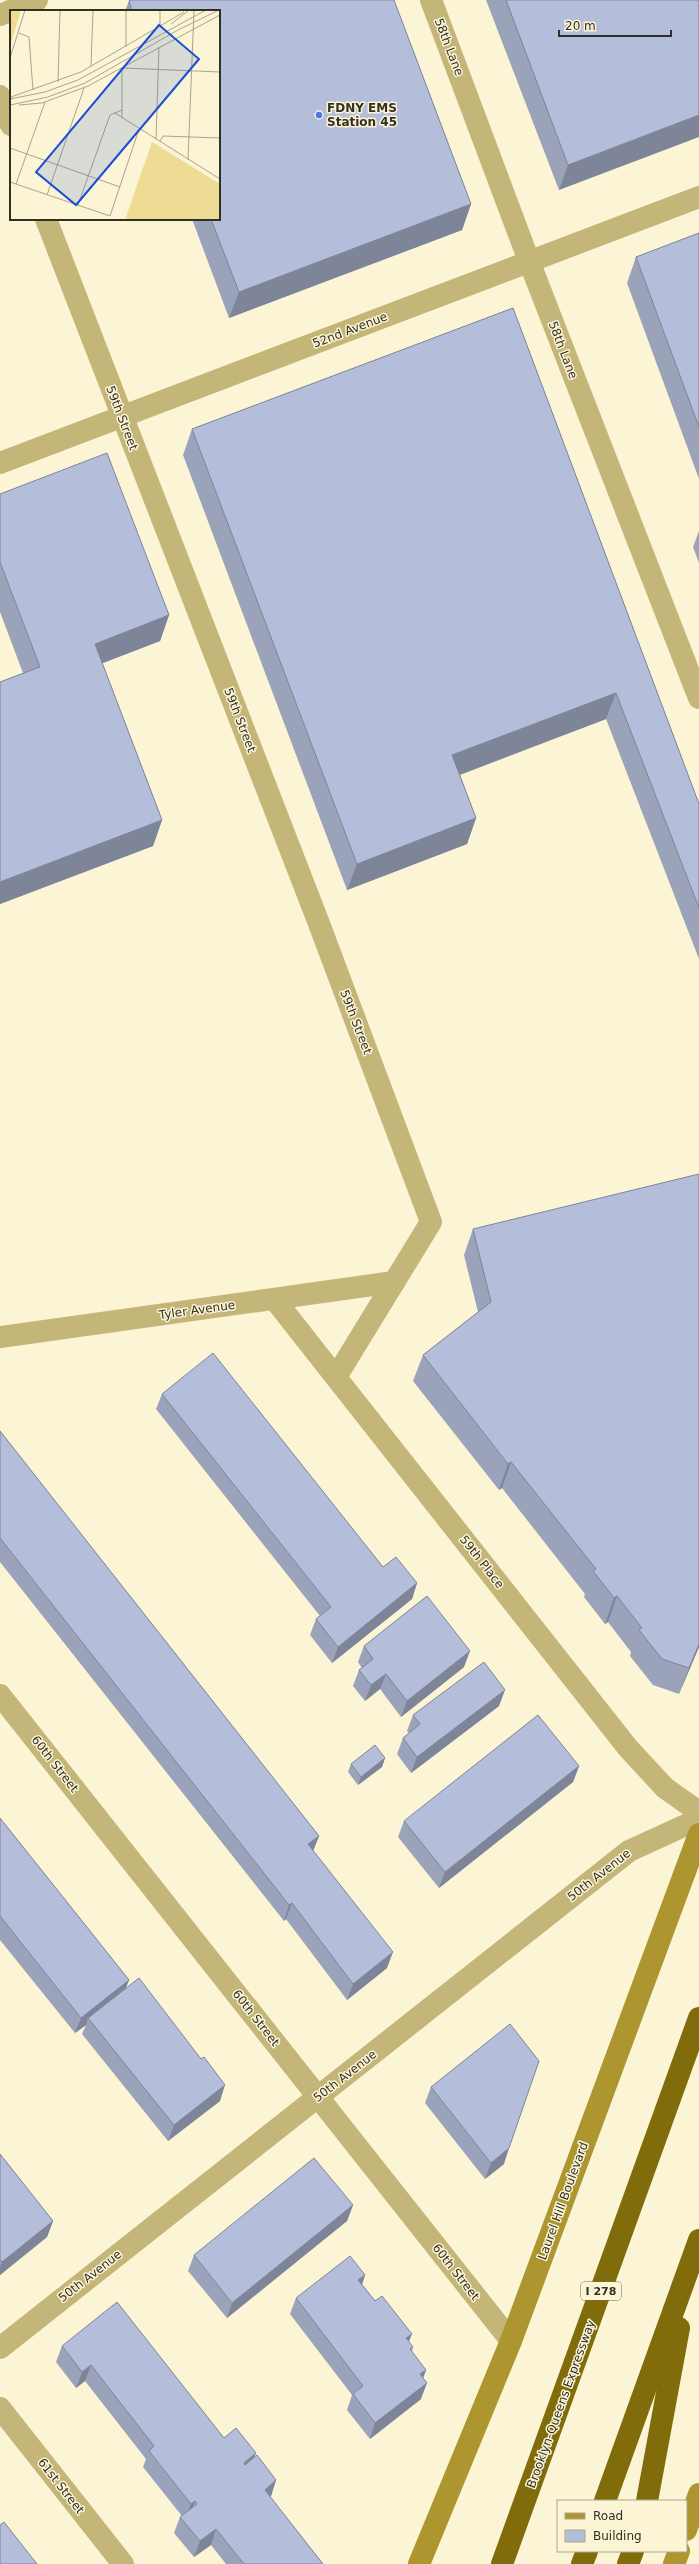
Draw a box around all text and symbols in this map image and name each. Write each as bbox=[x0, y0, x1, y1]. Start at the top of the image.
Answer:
inset map bbox=[10, 10, 220, 220]
scale bar bbox=[559, 12, 671, 38]
street label: 58th Lane bbox=[432, 16, 466, 78]
text: 20 m bbox=[565, 19, 596, 33]
place label: FDNY EMS Station 45 bbox=[327, 101, 397, 129]
marker: FDNY EMS Station 45 bbox=[314, 110, 324, 120]
street label: 52nd Avenue bbox=[311, 309, 389, 351]
street label: 58th Lane bbox=[546, 319, 580, 381]
street label: 59th Street bbox=[103, 384, 141, 452]
street label: 59th Street bbox=[221, 686, 259, 754]
street label: 59th Street bbox=[337, 988, 375, 1056]
street label: Tyler Avenue bbox=[157, 1298, 236, 1322]
street label: 59th Place bbox=[457, 1533, 507, 1591]
street label: 60th Street bbox=[29, 1733, 82, 1795]
street label: 50th Avenue bbox=[565, 1846, 633, 1904]
street label: 60th Street bbox=[230, 1987, 283, 2049]
street label: 50th Avenue bbox=[311, 2047, 379, 2105]
street label: Laurel Hill Boulevard bbox=[535, 2140, 591, 2262]
street label: 60th Street bbox=[430, 2241, 483, 2303]
street label: 50th Avenue bbox=[56, 2247, 124, 2305]
road number: I 278 bbox=[581, 2282, 621, 2300]
street label: Brooklyn-Queens Expressway bbox=[524, 2318, 598, 2490]
street label: 61st Street bbox=[35, 2455, 87, 2517]
legend bbox=[557, 2500, 687, 2552]
text: Road bbox=[593, 2509, 623, 2523]
text: Building bbox=[593, 2529, 642, 2543]

